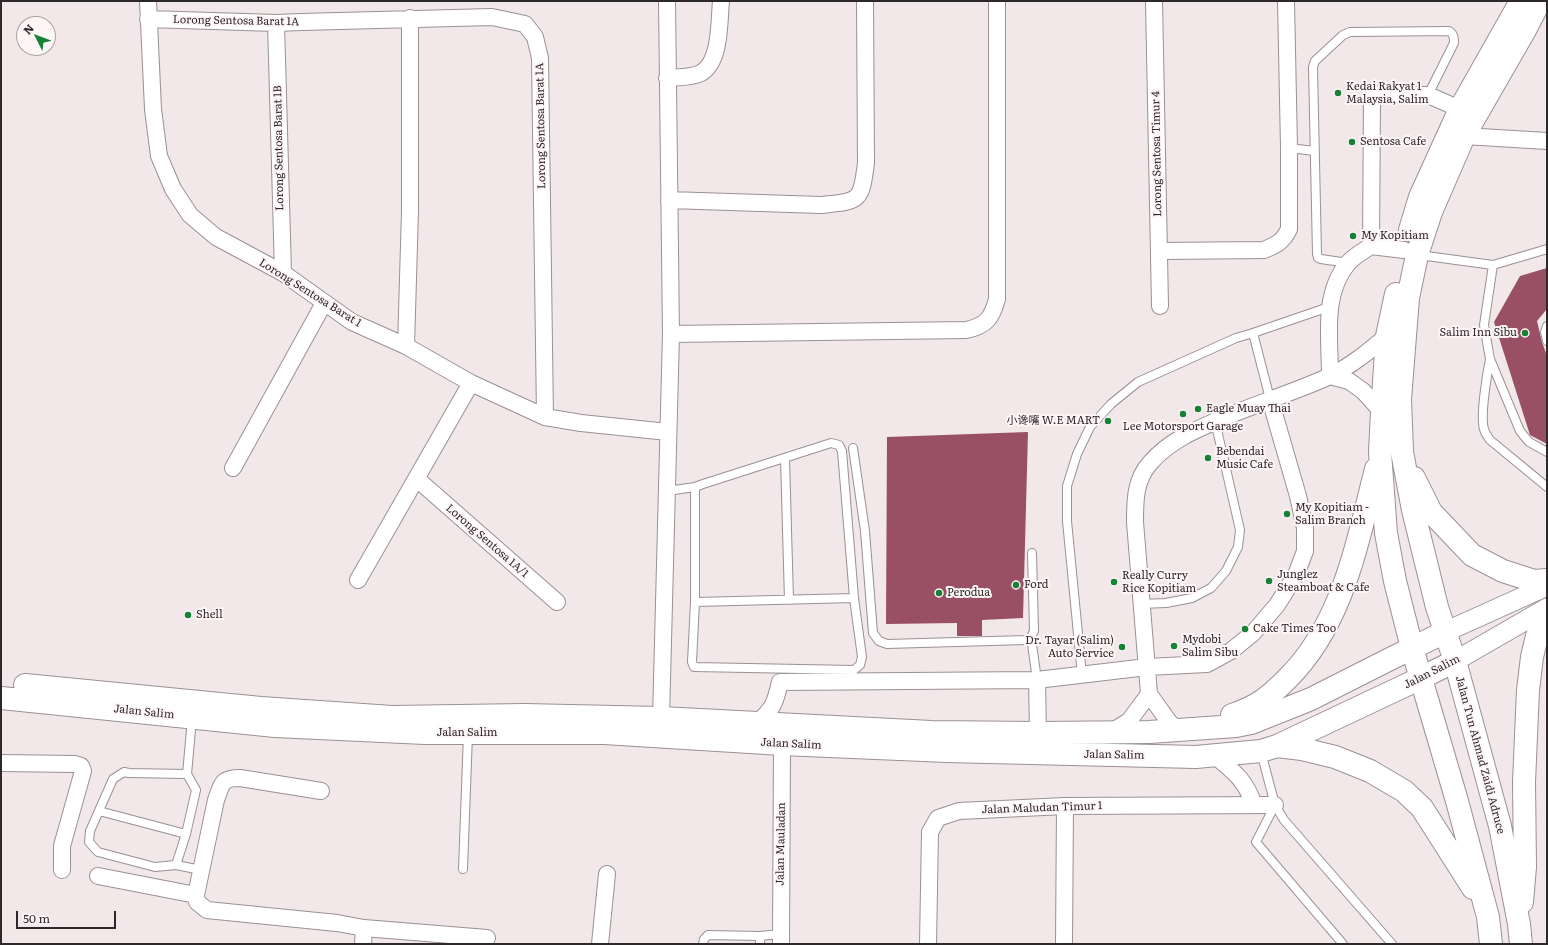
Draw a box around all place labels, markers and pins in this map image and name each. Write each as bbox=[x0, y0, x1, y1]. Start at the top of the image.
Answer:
place label: Kedai Rakyat 1 Malaysia, Salim bbox=[1346, 80, 1429, 106]
marker: Kedai Rakyat 1 Malaysia, Salim bbox=[1333, 88, 1343, 98]
place label: Sentosa Cafe bbox=[1360, 135, 1426, 149]
marker: Sentosa Cafe bbox=[1347, 137, 1357, 147]
place label: My Kopitiam bbox=[1361, 229, 1429, 243]
marker: My Kopitiam bbox=[1348, 231, 1358, 241]
place label: Salim Inn Sibu bbox=[1440, 326, 1517, 340]
marker: Salim Inn Sibu bbox=[1520, 328, 1530, 338]
place label: Eagle Muay Thai bbox=[1206, 402, 1291, 416]
marker: Eagle Muay Thai bbox=[1193, 404, 1203, 414]
marker: Lee Motorsport Garage bbox=[1178, 409, 1188, 419]
place label: 小谗嘴 W.E MART bbox=[1006, 414, 1100, 428]
marker: 小谗嘴 W.E MART bbox=[1103, 416, 1113, 426]
place label: Lee Motorsport Garage bbox=[1123, 420, 1243, 434]
place label: Bebendai Music Cafe bbox=[1216, 445, 1273, 471]
marker: Bebendai Music Cafe bbox=[1203, 453, 1213, 463]
place label: My Kopitiam - Salim Branch bbox=[1295, 501, 1369, 527]
marker: My Kopitiam - Salim Branch bbox=[1282, 509, 1292, 519]
place label: Junglez Steamboat & Cafe bbox=[1277, 568, 1370, 594]
place label: Really Curry Rice Kopitiam bbox=[1122, 569, 1196, 595]
marker: Junglez Steamboat & Cafe bbox=[1264, 576, 1274, 586]
marker: Really Curry Rice Kopitiam bbox=[1109, 577, 1119, 587]
place label: Ford bbox=[1024, 578, 1048, 592]
marker: Ford bbox=[1011, 580, 1021, 590]
place label: Perodua bbox=[947, 586, 990, 600]
marker: Perodua bbox=[934, 588, 944, 598]
place label: Shell bbox=[196, 608, 223, 622]
marker: Shell bbox=[183, 610, 193, 620]
place label: Cake Times Too bbox=[1253, 622, 1336, 636]
marker: Cake Times Too bbox=[1240, 624, 1250, 634]
place label: Mydobi Salim Sibu bbox=[1182, 633, 1238, 659]
place label: Dr. Tayar (Salim) Auto Service bbox=[1025, 634, 1114, 660]
marker: Mydobi Salim Sibu bbox=[1169, 641, 1179, 651]
marker: Dr. Tayar (Salim) Auto Service bbox=[1117, 642, 1127, 652]

